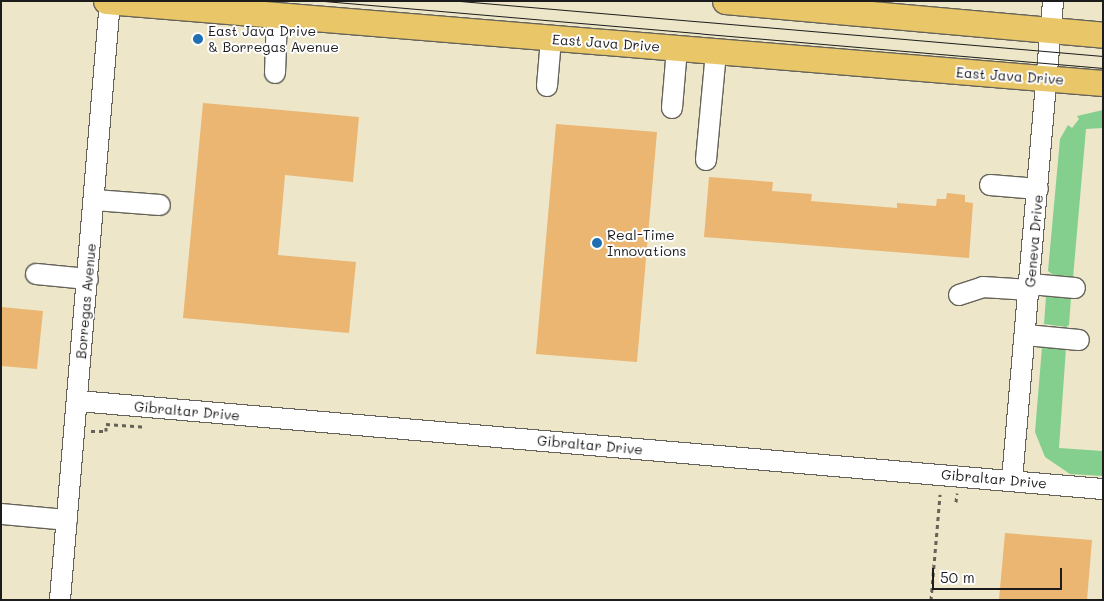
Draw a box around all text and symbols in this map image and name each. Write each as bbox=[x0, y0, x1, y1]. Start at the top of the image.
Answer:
place label: East Java Drive & Borregas Avenue bbox=[208, 23, 339, 56]
street label: East Java Drive bbox=[551, 31, 661, 55]
marker: East Java Drive & Borregas Avenue bbox=[192, 33, 204, 45]
street label: East Java Drive bbox=[955, 64, 1065, 88]
street label: Geneva Drive bbox=[1022, 194, 1046, 288]
place label: Real-Time Innovations bbox=[607, 227, 686, 260]
marker: Real-Time Innovations bbox=[591, 237, 603, 249]
street label: Borregas Avenue bbox=[73, 242, 99, 360]
street label: Gibraltar Drive bbox=[133, 398, 241, 424]
street label: Gibraltar Drive bbox=[536, 432, 644, 458]
street label: Gibraltar Drive bbox=[940, 466, 1048, 492]
scale bar bbox=[934, 558, 1064, 590]
text: 50 m bbox=[940, 567, 975, 587]

